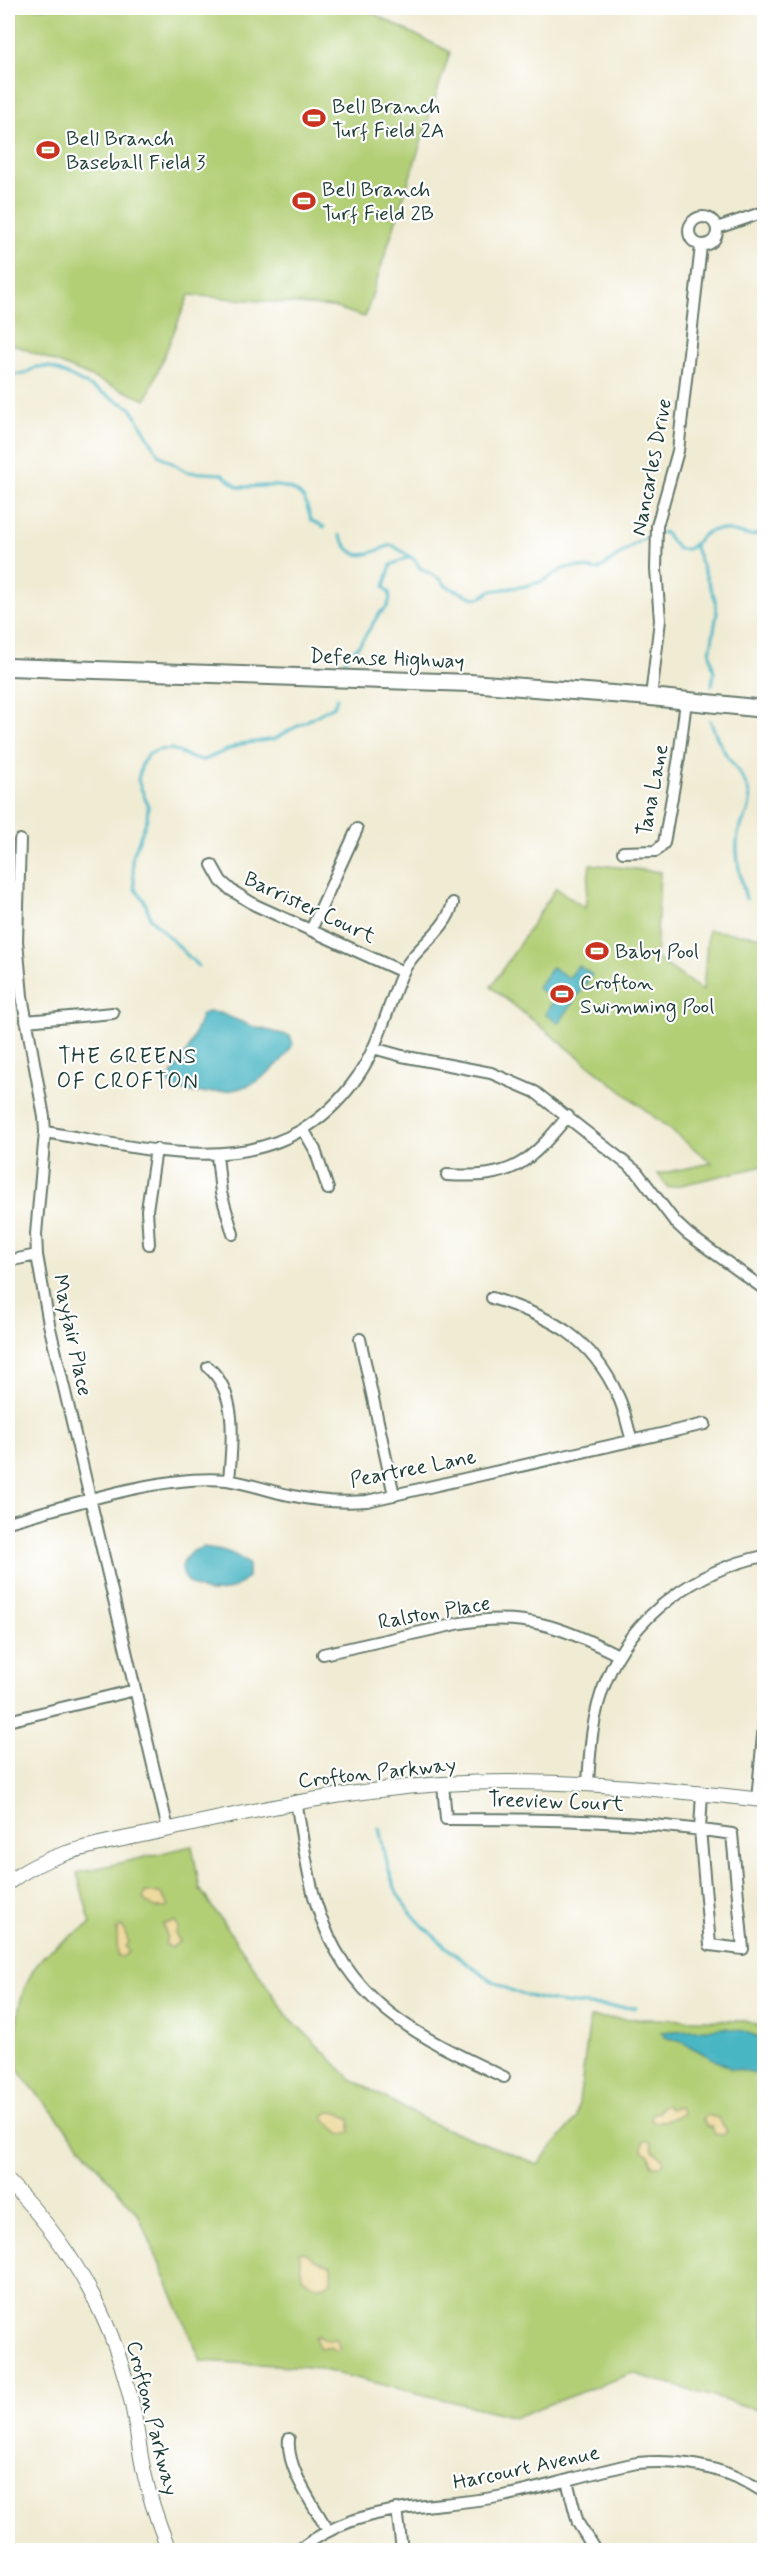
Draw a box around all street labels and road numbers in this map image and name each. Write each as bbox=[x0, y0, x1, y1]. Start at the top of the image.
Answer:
street label: Nancarles Drive bbox=[625, 396, 679, 538]
street label: Defense Highway bbox=[309, 642, 465, 677]
street label: Tana Lane bbox=[630, 742, 676, 839]
street label: Barrister Court bbox=[239, 865, 380, 951]
street label: Mayfair Place bbox=[45, 1272, 99, 1399]
street label: Peartree Lane bbox=[348, 1443, 479, 1495]
street label: Ralston Place bbox=[376, 1589, 492, 1637]
street label: Crofton Parkway bbox=[297, 1751, 458, 1795]
street label: Treeview Court bbox=[488, 1786, 625, 1818]
street label: Crofton Parkway bbox=[119, 2338, 185, 2499]
street label: Harcourt Avenue bbox=[450, 2439, 602, 2497]

